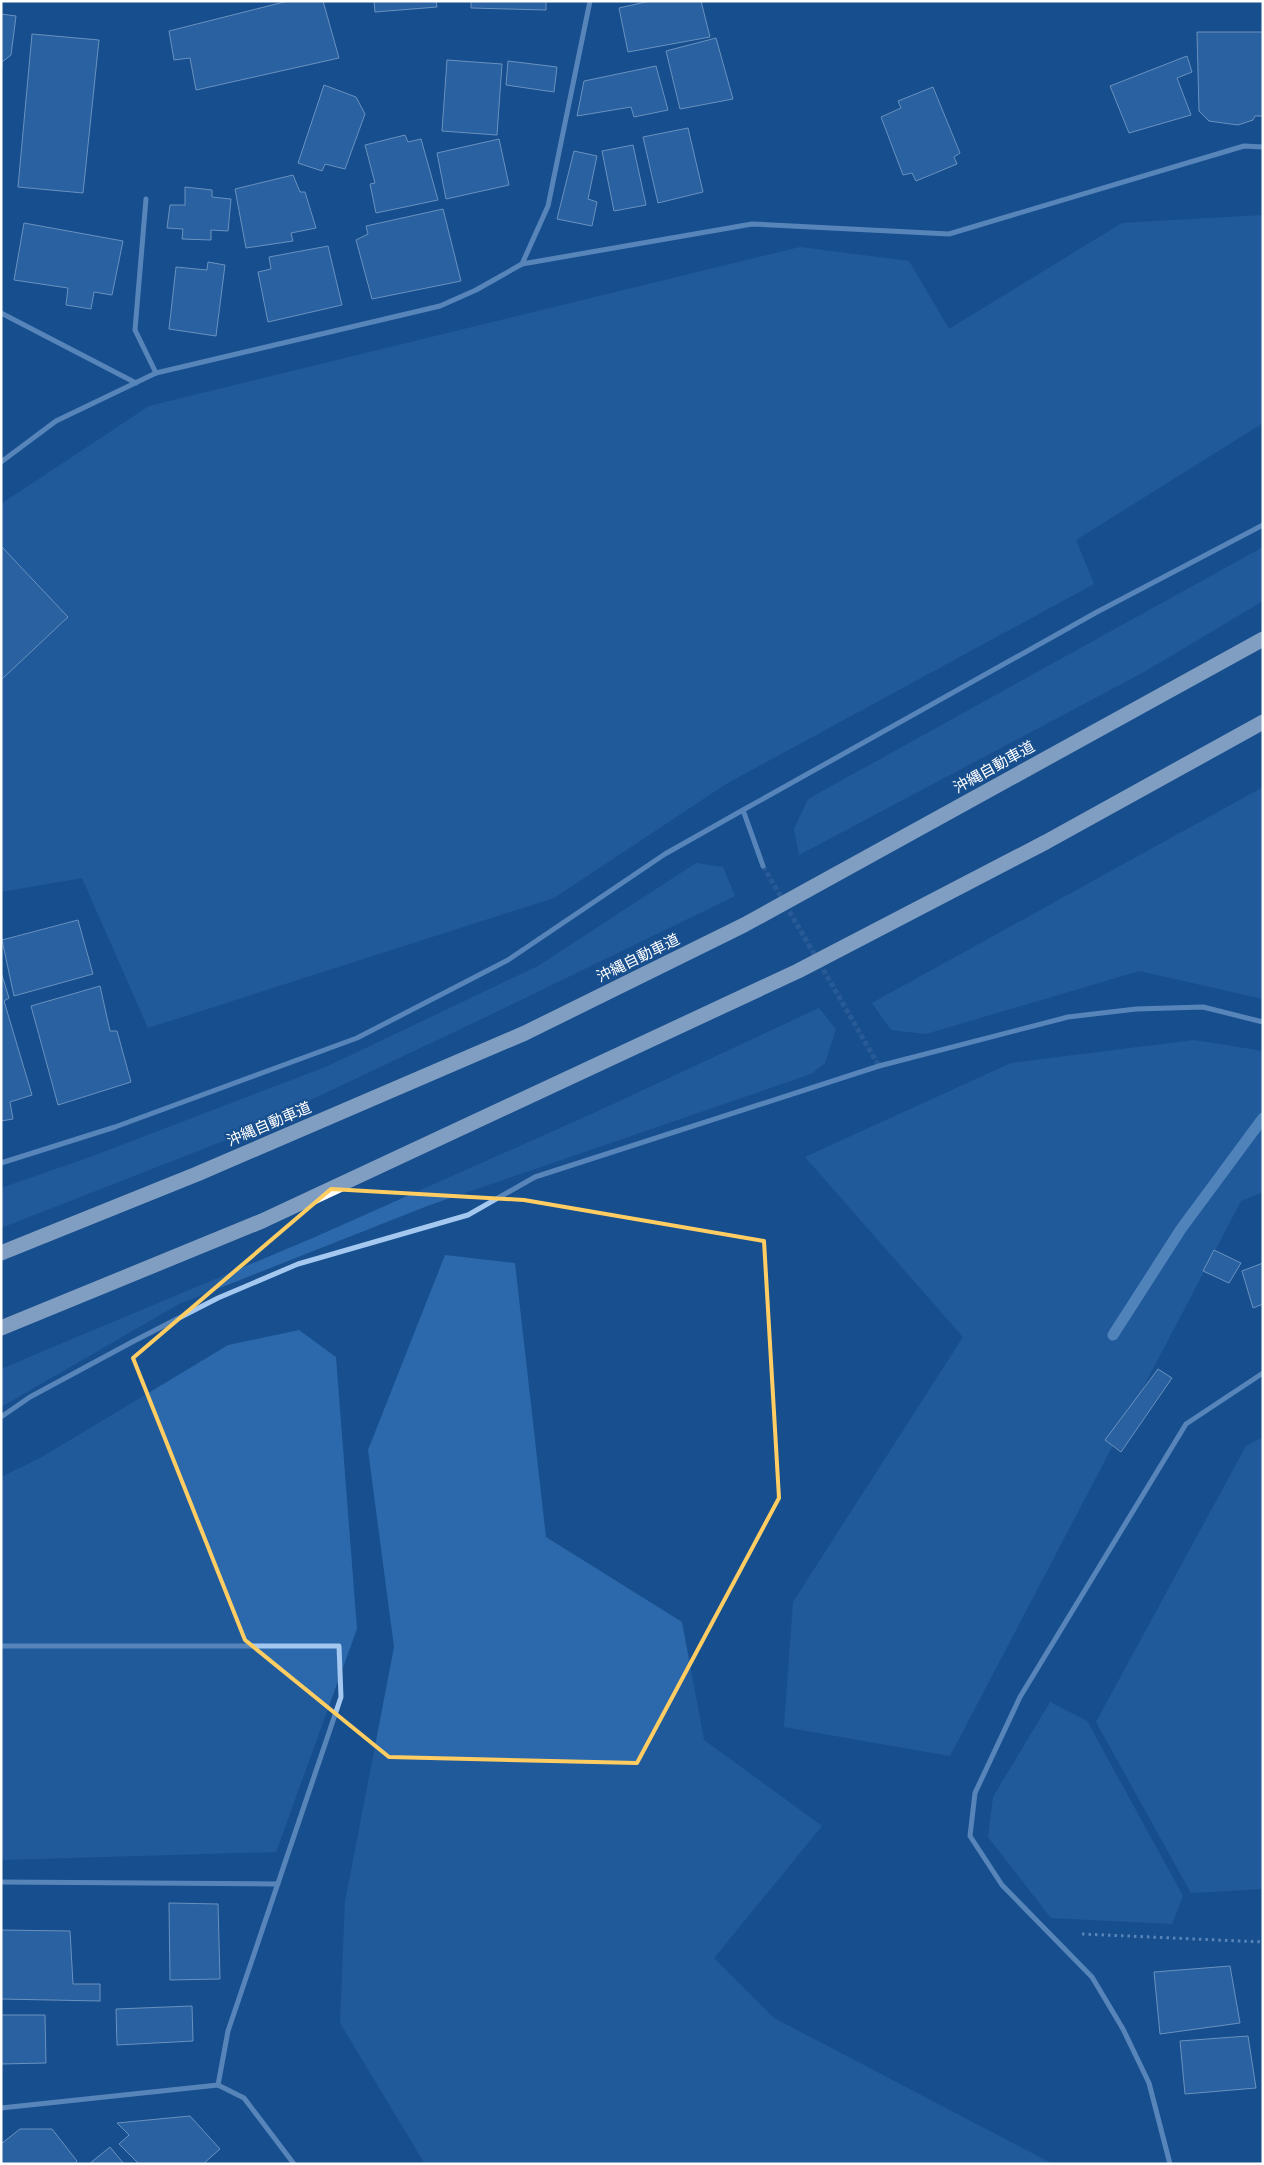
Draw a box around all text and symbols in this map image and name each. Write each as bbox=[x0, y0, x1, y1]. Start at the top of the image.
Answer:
street label: 沖縄自動車道 bbox=[949, 736, 1038, 798]
street label: 沖縄自動車道 bbox=[593, 928, 683, 987]
street label: 沖縄自動車道 bbox=[223, 1096, 314, 1151]

